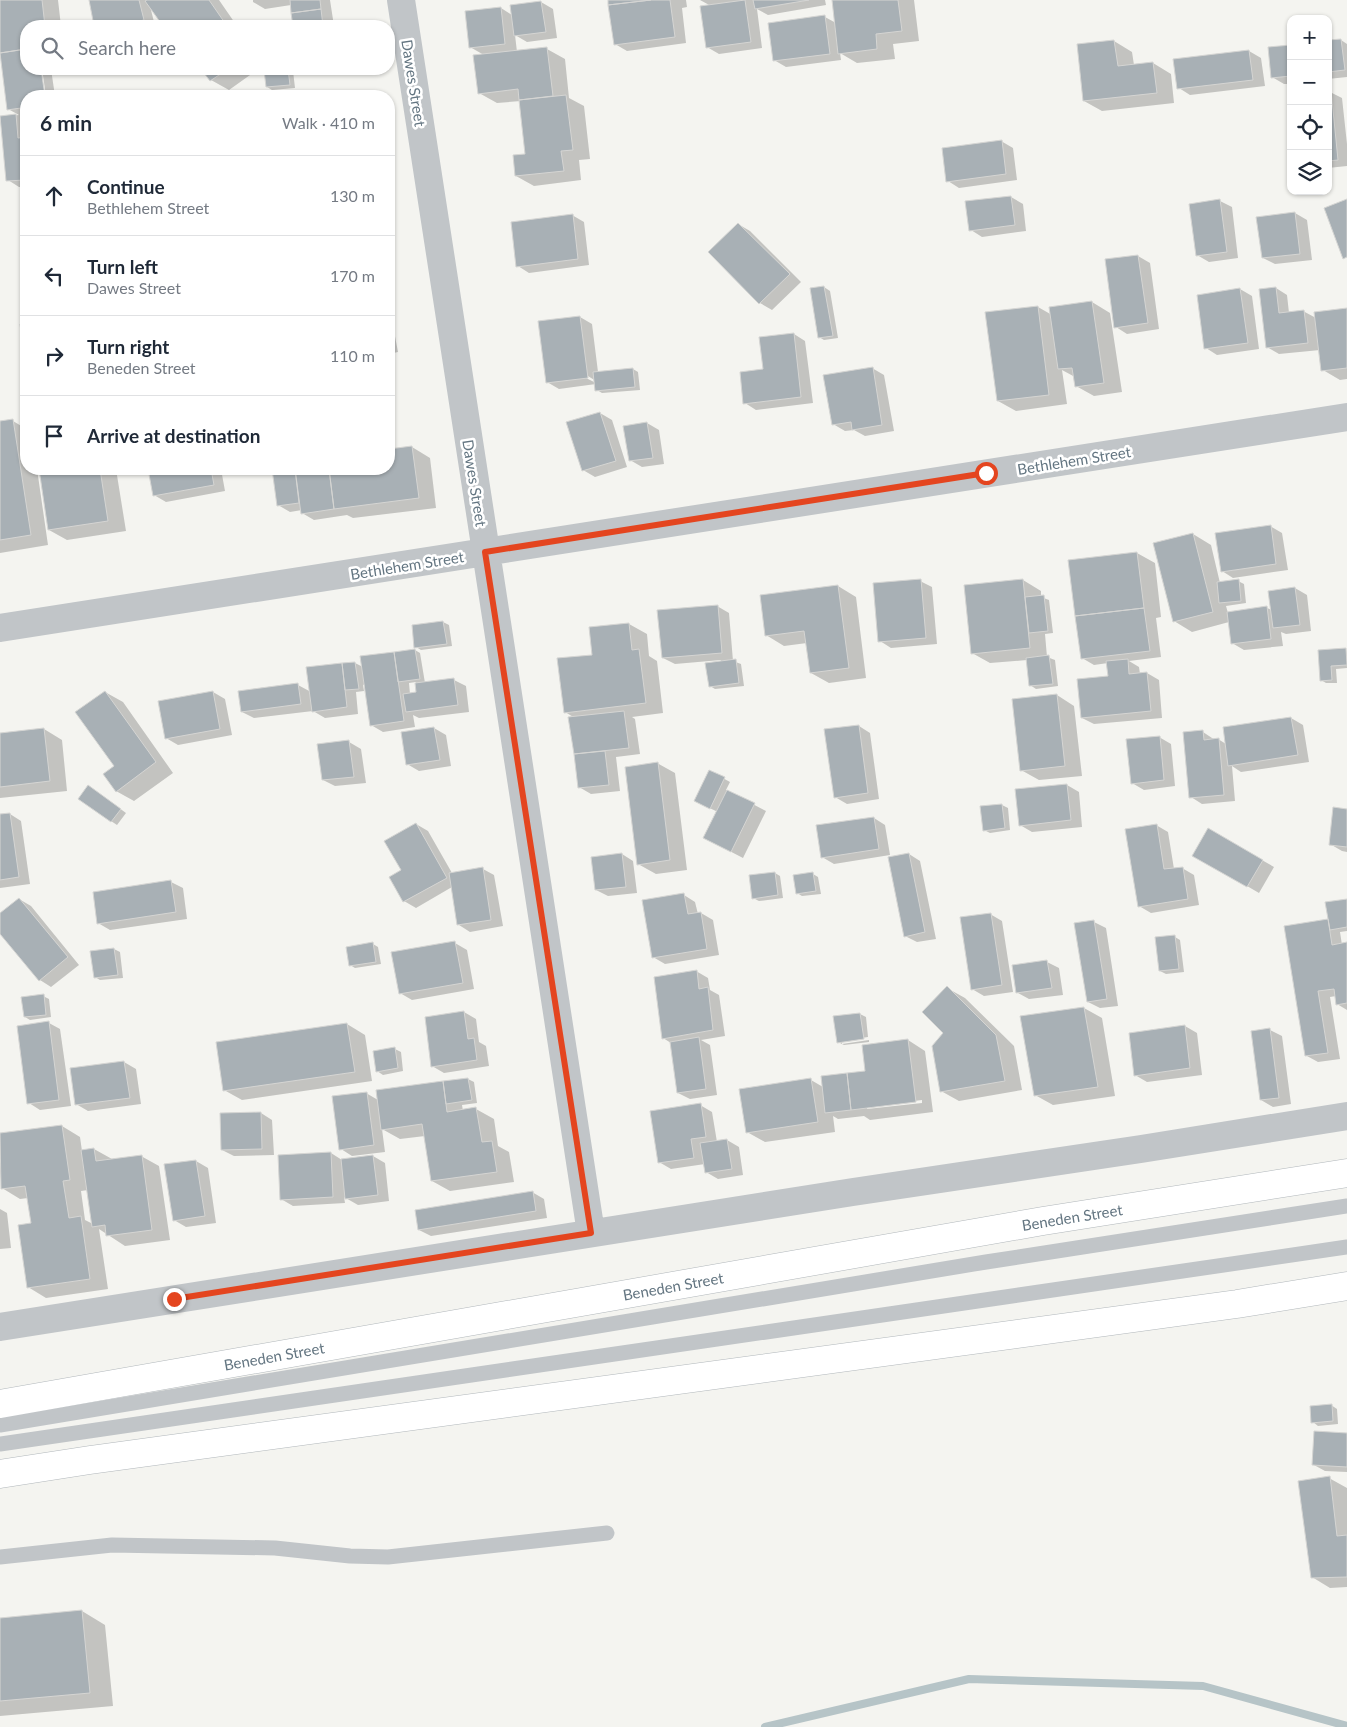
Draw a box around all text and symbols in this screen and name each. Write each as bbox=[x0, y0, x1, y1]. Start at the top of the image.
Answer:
map controls bbox=[1287, 15, 1332, 195]
button: + bbox=[1287, 15, 1332, 60]
search box bbox=[20, 20, 395, 75]
icon: search bbox=[38, 34, 66, 62]
text: Search here bbox=[78, 36, 176, 59]
street label: Dawes Street bbox=[398, 38, 430, 128]
button: − bbox=[1287, 60, 1332, 105]
button: locate bbox=[1287, 105, 1332, 150]
text: 6 min bbox=[40, 110, 92, 135]
text: Walk · 410 m bbox=[282, 113, 375, 132]
button: layers bbox=[1287, 150, 1332, 195]
text: Continue bbox=[87, 175, 165, 198]
icon: ahead bbox=[40, 182, 68, 210]
text: 130 m bbox=[330, 186, 375, 205]
text: Bethlehem Street bbox=[87, 198, 209, 217]
text: Turn left bbox=[87, 255, 158, 278]
icon: left bbox=[40, 262, 68, 290]
text: 170 m bbox=[330, 266, 375, 285]
text: Dawes Street bbox=[87, 278, 181, 297]
text: Turn right bbox=[87, 335, 169, 358]
icon: right bbox=[40, 342, 68, 370]
text: 110 m bbox=[330, 346, 375, 365]
text: Beneden Street bbox=[87, 358, 196, 377]
icon: arrive bbox=[40, 422, 68, 450]
text: Arrive at destination bbox=[87, 424, 260, 447]
street label: Dawes Street bbox=[459, 438, 491, 528]
street label: Bethlehem Street bbox=[1016, 442, 1133, 478]
route start bbox=[975, 462, 998, 485]
street label: Bethlehem Street bbox=[349, 547, 466, 583]
street label: Beneden Street bbox=[1020, 1200, 1124, 1234]
street label: Beneden Street bbox=[621, 1268, 725, 1304]
route end bbox=[163, 1288, 186, 1311]
street label: Beneden Street bbox=[222, 1338, 326, 1374]

